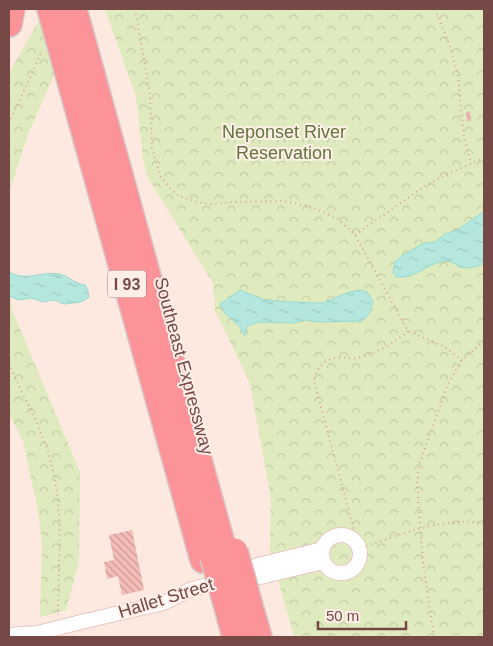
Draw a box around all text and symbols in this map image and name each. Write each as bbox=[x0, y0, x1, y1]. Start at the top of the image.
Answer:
park label: Neponset River Reservation bbox=[222, 122, 346, 163]
road number: I 93 bbox=[108, 270, 146, 298]
street label: Southeast Expressway bbox=[151, 275, 217, 457]
street label: Hallet Street bbox=[116, 574, 216, 622]
scale bar bbox=[318, 598, 406, 630]
text: 50 m bbox=[326, 607, 359, 624]

